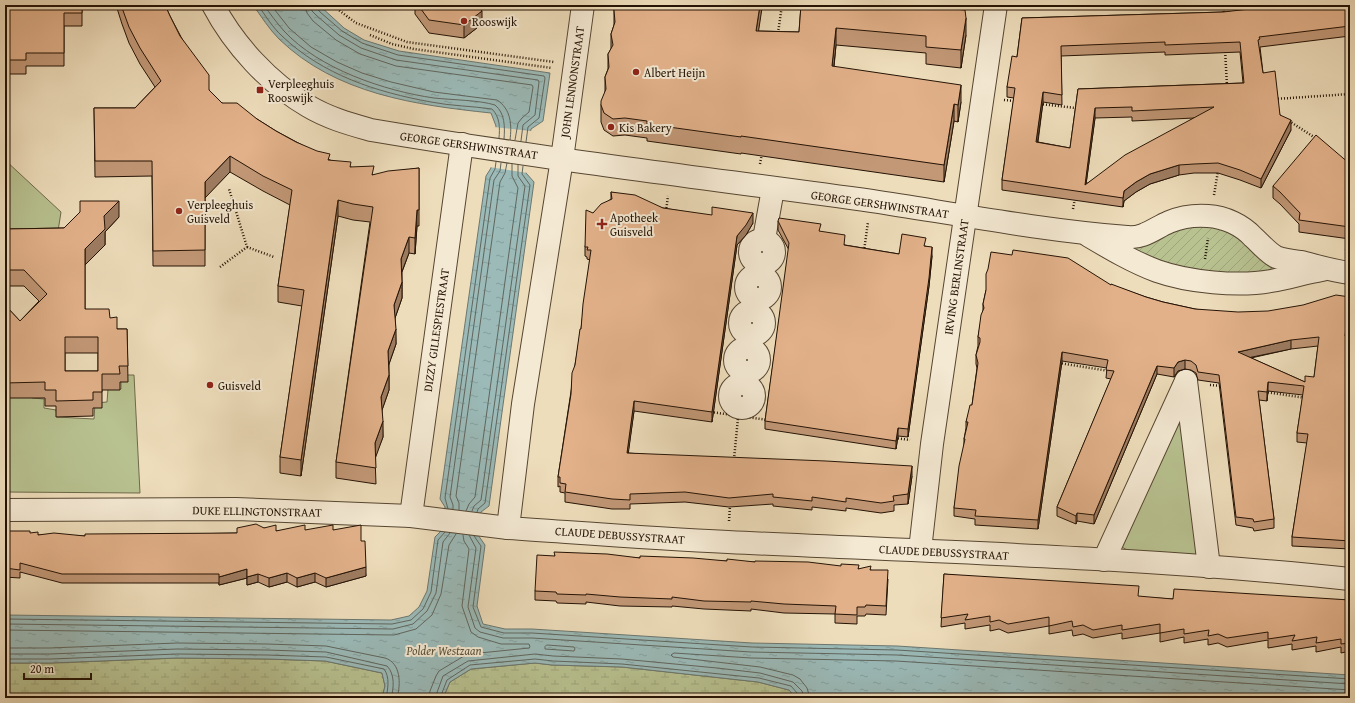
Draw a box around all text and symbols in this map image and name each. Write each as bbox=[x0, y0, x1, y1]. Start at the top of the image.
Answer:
place label: Rooswijk bbox=[472, 13, 518, 30]
marker: Rooswijk bbox=[459, 16, 469, 26]
street label: JOHN LENNONSTRAAT bbox=[555, 25, 588, 141]
place label: Albert Heijn bbox=[644, 64, 705, 81]
marker: Albert Heijn bbox=[631, 67, 641, 77]
place label: Verpleeghuis Rooswijk bbox=[268, 75, 334, 106]
marker: Verpleeghuis Rooswijk bbox=[255, 85, 265, 95]
place label: Kis Bakery bbox=[619, 119, 672, 136]
marker: Kis Bakery bbox=[606, 122, 616, 132]
street label: GEORGE GERSHWINSTRAAT bbox=[399, 127, 539, 163]
street label: GEORGE GERSHWINSTRAAT bbox=[810, 186, 950, 222]
place label: Verpleeghuis Guisveld bbox=[187, 196, 253, 227]
marker: Verpleeghuis Guisveld bbox=[174, 206, 184, 216]
place label: Apotheek Guisveld bbox=[610, 209, 659, 240]
street label: IRVING BERLINSTRAAT bbox=[939, 218, 973, 336]
marker: Apotheek Guisveld bbox=[597, 219, 607, 229]
street label: DIZZY GILLESPIESTRAAT bbox=[419, 267, 453, 393]
place label: Guisveld bbox=[218, 377, 261, 394]
marker: Guisveld bbox=[205, 380, 215, 390]
street label: DUKE ELLINGTONSTRAAT bbox=[192, 501, 322, 521]
street label: CLAUDE DEBUSSYSTRAAT bbox=[555, 522, 686, 548]
street label: CLAUDE DEBUSSYSTRAAT bbox=[879, 540, 1010, 564]
park label: Polder Westzaan bbox=[405, 642, 482, 659]
scale bar bbox=[24, 655, 91, 681]
text: 20 m bbox=[30, 660, 54, 677]

